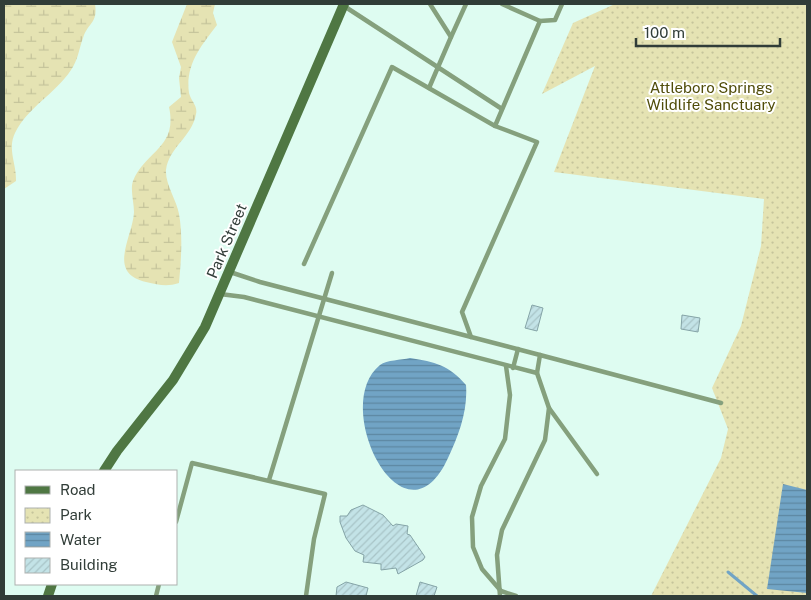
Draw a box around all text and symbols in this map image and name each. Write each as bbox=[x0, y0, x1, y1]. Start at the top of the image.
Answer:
scale bar bbox=[636, 15, 780, 47]
text: 100 m bbox=[644, 24, 685, 41]
park label: Attleboro Springs Wildlife Sanctuary bbox=[647, 79, 776, 113]
street label: Park Street bbox=[203, 201, 250, 281]
legend bbox=[15, 470, 178, 585]
text: Road bbox=[60, 481, 96, 498]
text: Park bbox=[60, 506, 92, 523]
text: Water bbox=[60, 531, 102, 548]
text: Building bbox=[60, 556, 118, 573]

